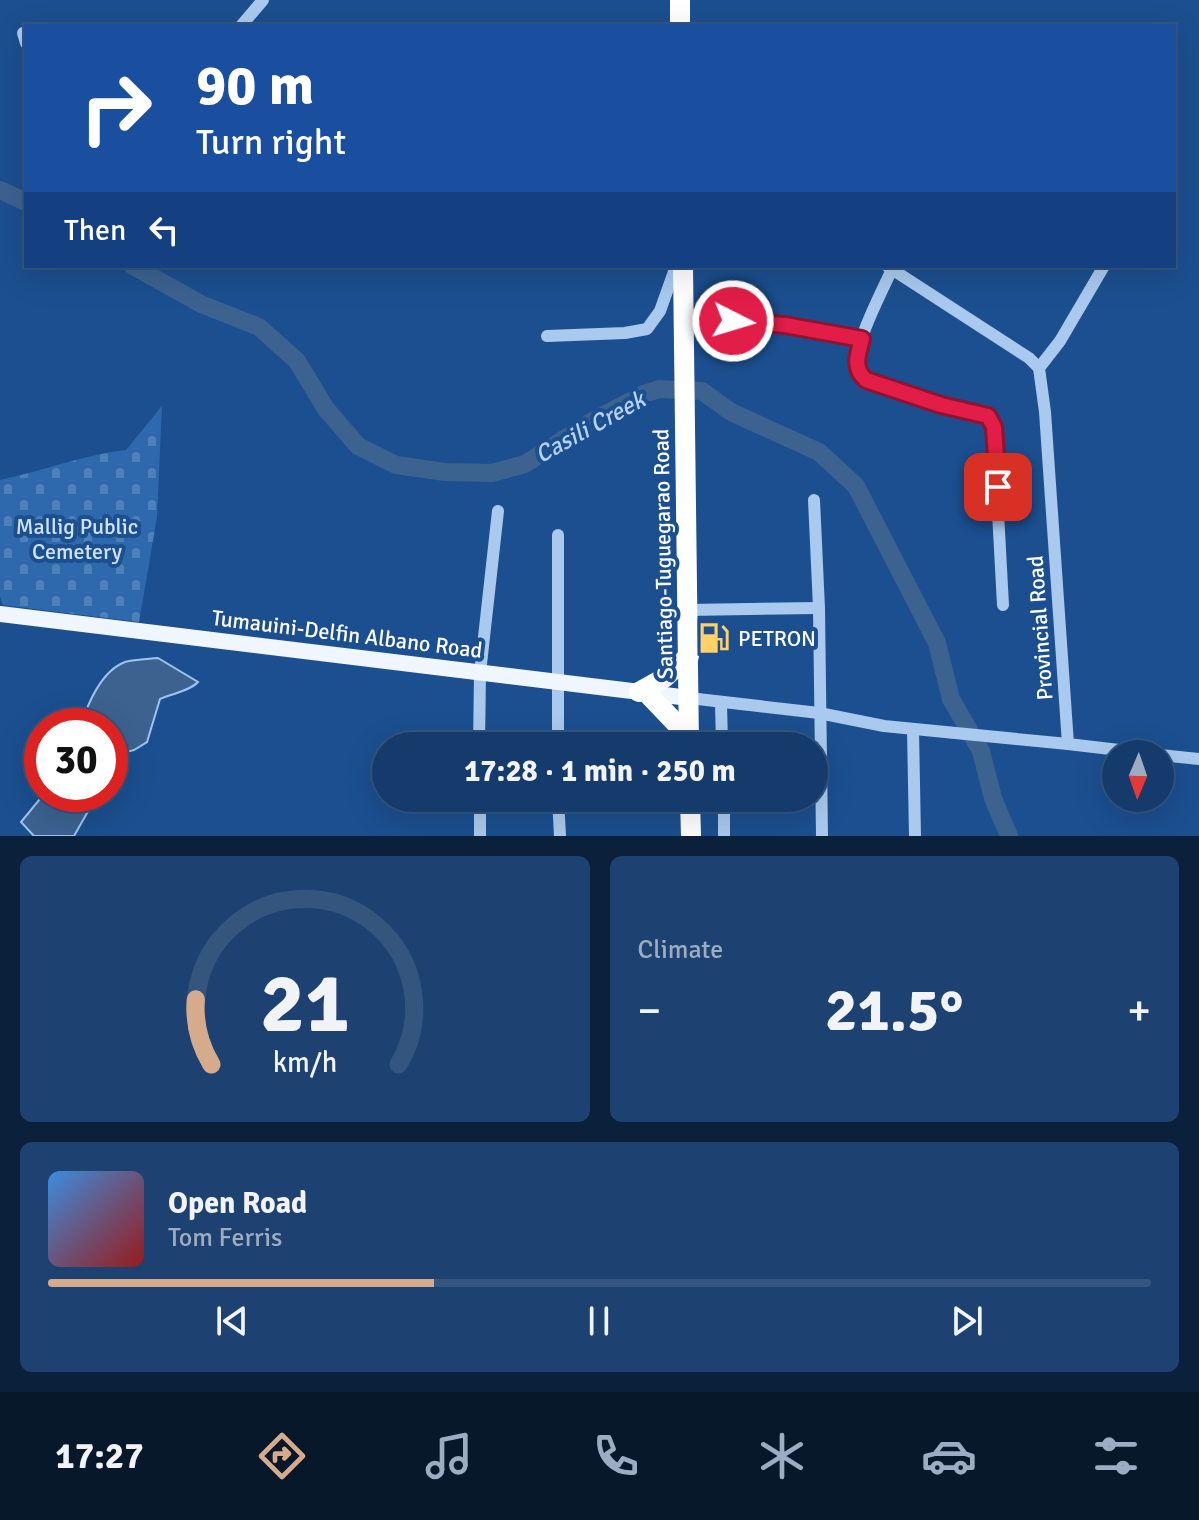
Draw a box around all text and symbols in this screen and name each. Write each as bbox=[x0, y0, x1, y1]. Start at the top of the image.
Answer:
text: 90 m bbox=[196, 51, 314, 120]
icon: right bbox=[64, 56, 168, 160]
text: Turn right bbox=[196, 120, 346, 165]
icon: left bbox=[142, 208, 186, 252]
text: Then bbox=[64, 212, 126, 249]
position arrow bbox=[691, 279, 775, 363]
water label: Casili Creek bbox=[530, 384, 652, 470]
street label: Santiago-Tuguegarao Road bbox=[647, 428, 679, 680]
pin bbox=[964, 453, 1032, 521]
icon: arrive bbox=[976, 465, 1020, 509]
park label: Mallig Public Cemetery bbox=[16, 513, 138, 565]
street label: Provincial Road bbox=[1021, 555, 1059, 701]
street label: Tumauini-Delfin Albano Road bbox=[210, 604, 484, 664]
fuel station icon: PETRON bbox=[697, 621, 731, 655]
place label: PETRON bbox=[738, 625, 816, 652]
speed limit sign: 30 bbox=[24, 708, 128, 812]
north arrow bbox=[1102, 740, 1174, 812]
map controls bbox=[1102, 740, 1174, 812]
text: 17:28 · 1 min · 250 m bbox=[464, 753, 736, 790]
text: Climate bbox=[638, 934, 723, 966]
text: 21 bbox=[260, 953, 350, 1055]
text: 21.5° bbox=[825, 974, 963, 1048]
text: − bbox=[638, 984, 661, 1038]
text: + bbox=[1127, 984, 1151, 1038]
text: km/h bbox=[272, 1045, 337, 1080]
text: Open Road bbox=[168, 1185, 307, 1222]
text: Tom Ferris bbox=[168, 1222, 282, 1254]
icon: previous bbox=[210, 1299, 254, 1343]
icon: pause bbox=[577, 1299, 621, 1343]
icon: next bbox=[945, 1299, 989, 1343]
icon: directions bbox=[254, 1428, 310, 1484]
icon: music bbox=[421, 1428, 477, 1484]
icon: phone bbox=[588, 1428, 644, 1484]
icon: climate bbox=[754, 1428, 810, 1484]
icon: car bbox=[921, 1428, 977, 1484]
icon: filters bbox=[1088, 1428, 1144, 1484]
text: 17:27 bbox=[55, 1434, 144, 1479]

